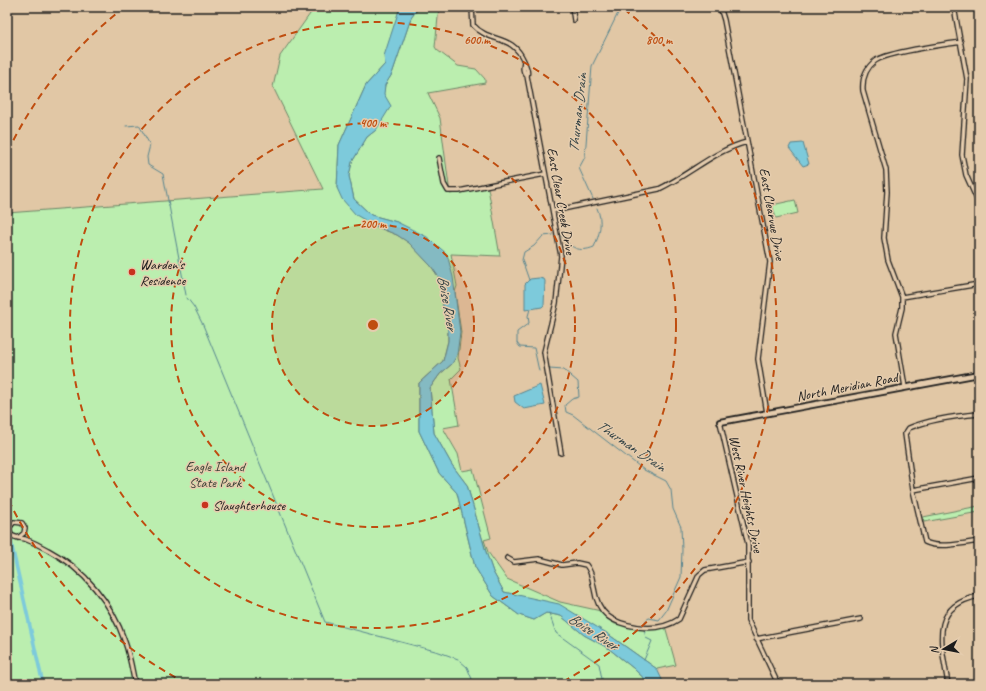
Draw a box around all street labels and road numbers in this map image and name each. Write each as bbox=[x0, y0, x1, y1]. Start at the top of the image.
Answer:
street label: East Clear Creek Drive bbox=[543, 146, 579, 257]
street label: East Clearvue Drive bbox=[756, 167, 789, 263]
street label: North Meridian Road bbox=[795, 368, 901, 405]
street label: West River Heights Drive bbox=[725, 434, 767, 555]

